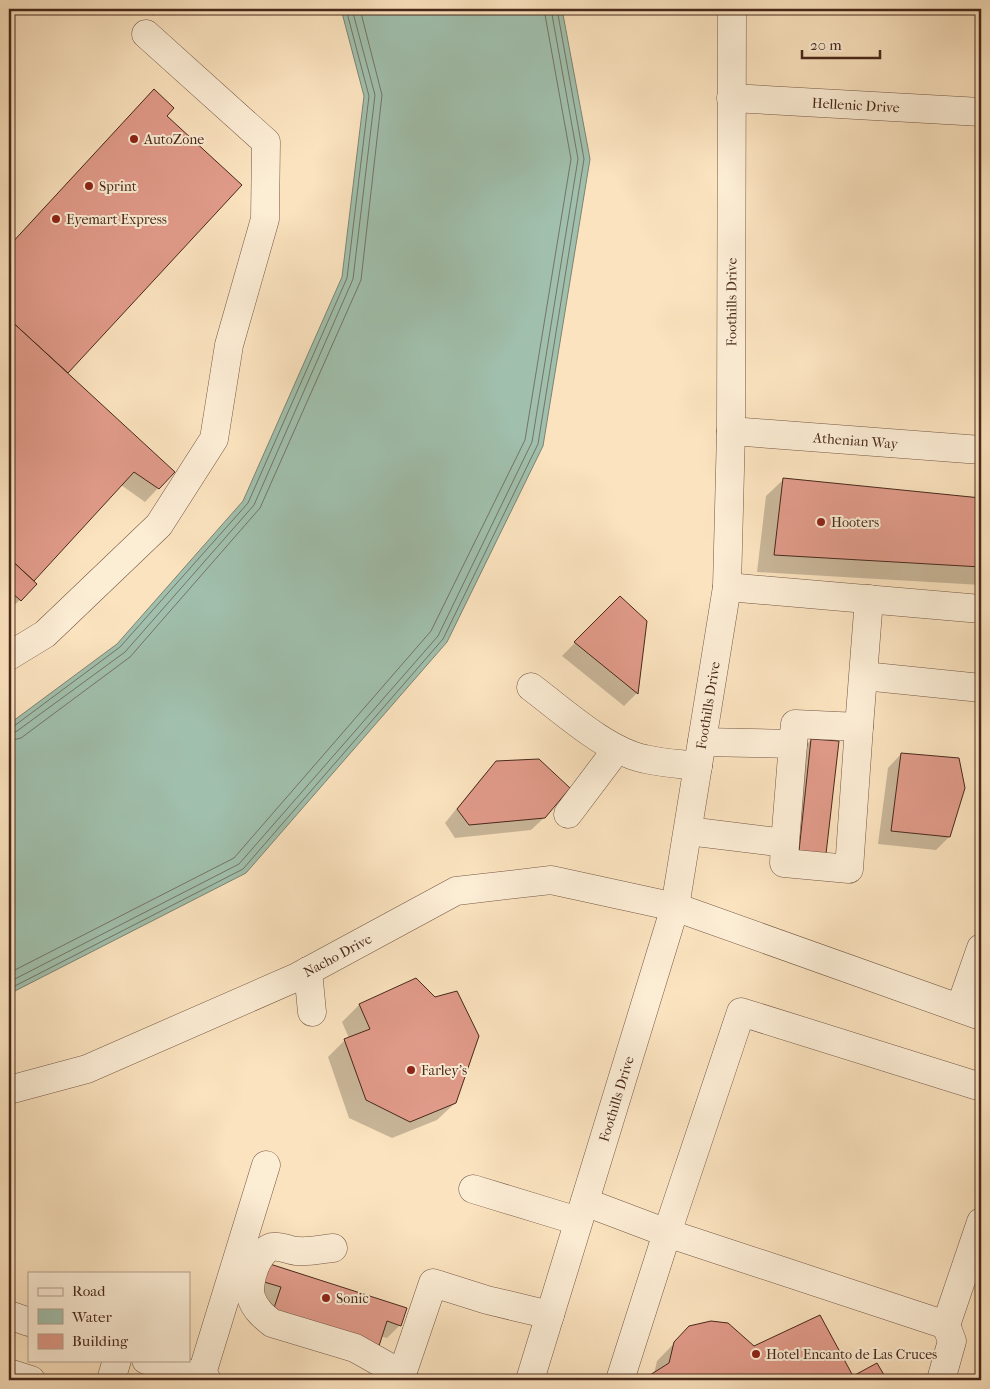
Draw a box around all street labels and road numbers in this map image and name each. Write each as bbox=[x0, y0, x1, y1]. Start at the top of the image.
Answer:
street label: Hellenic Drive bbox=[811, 94, 900, 116]
street label: Foothills Drive bbox=[723, 257, 740, 346]
street label: Athenian Way bbox=[812, 429, 899, 452]
street label: Foothills Drive bbox=[692, 660, 723, 751]
street label: Nacho Drive bbox=[300, 930, 375, 980]
street label: Foothills Drive bbox=[595, 1054, 637, 1144]

